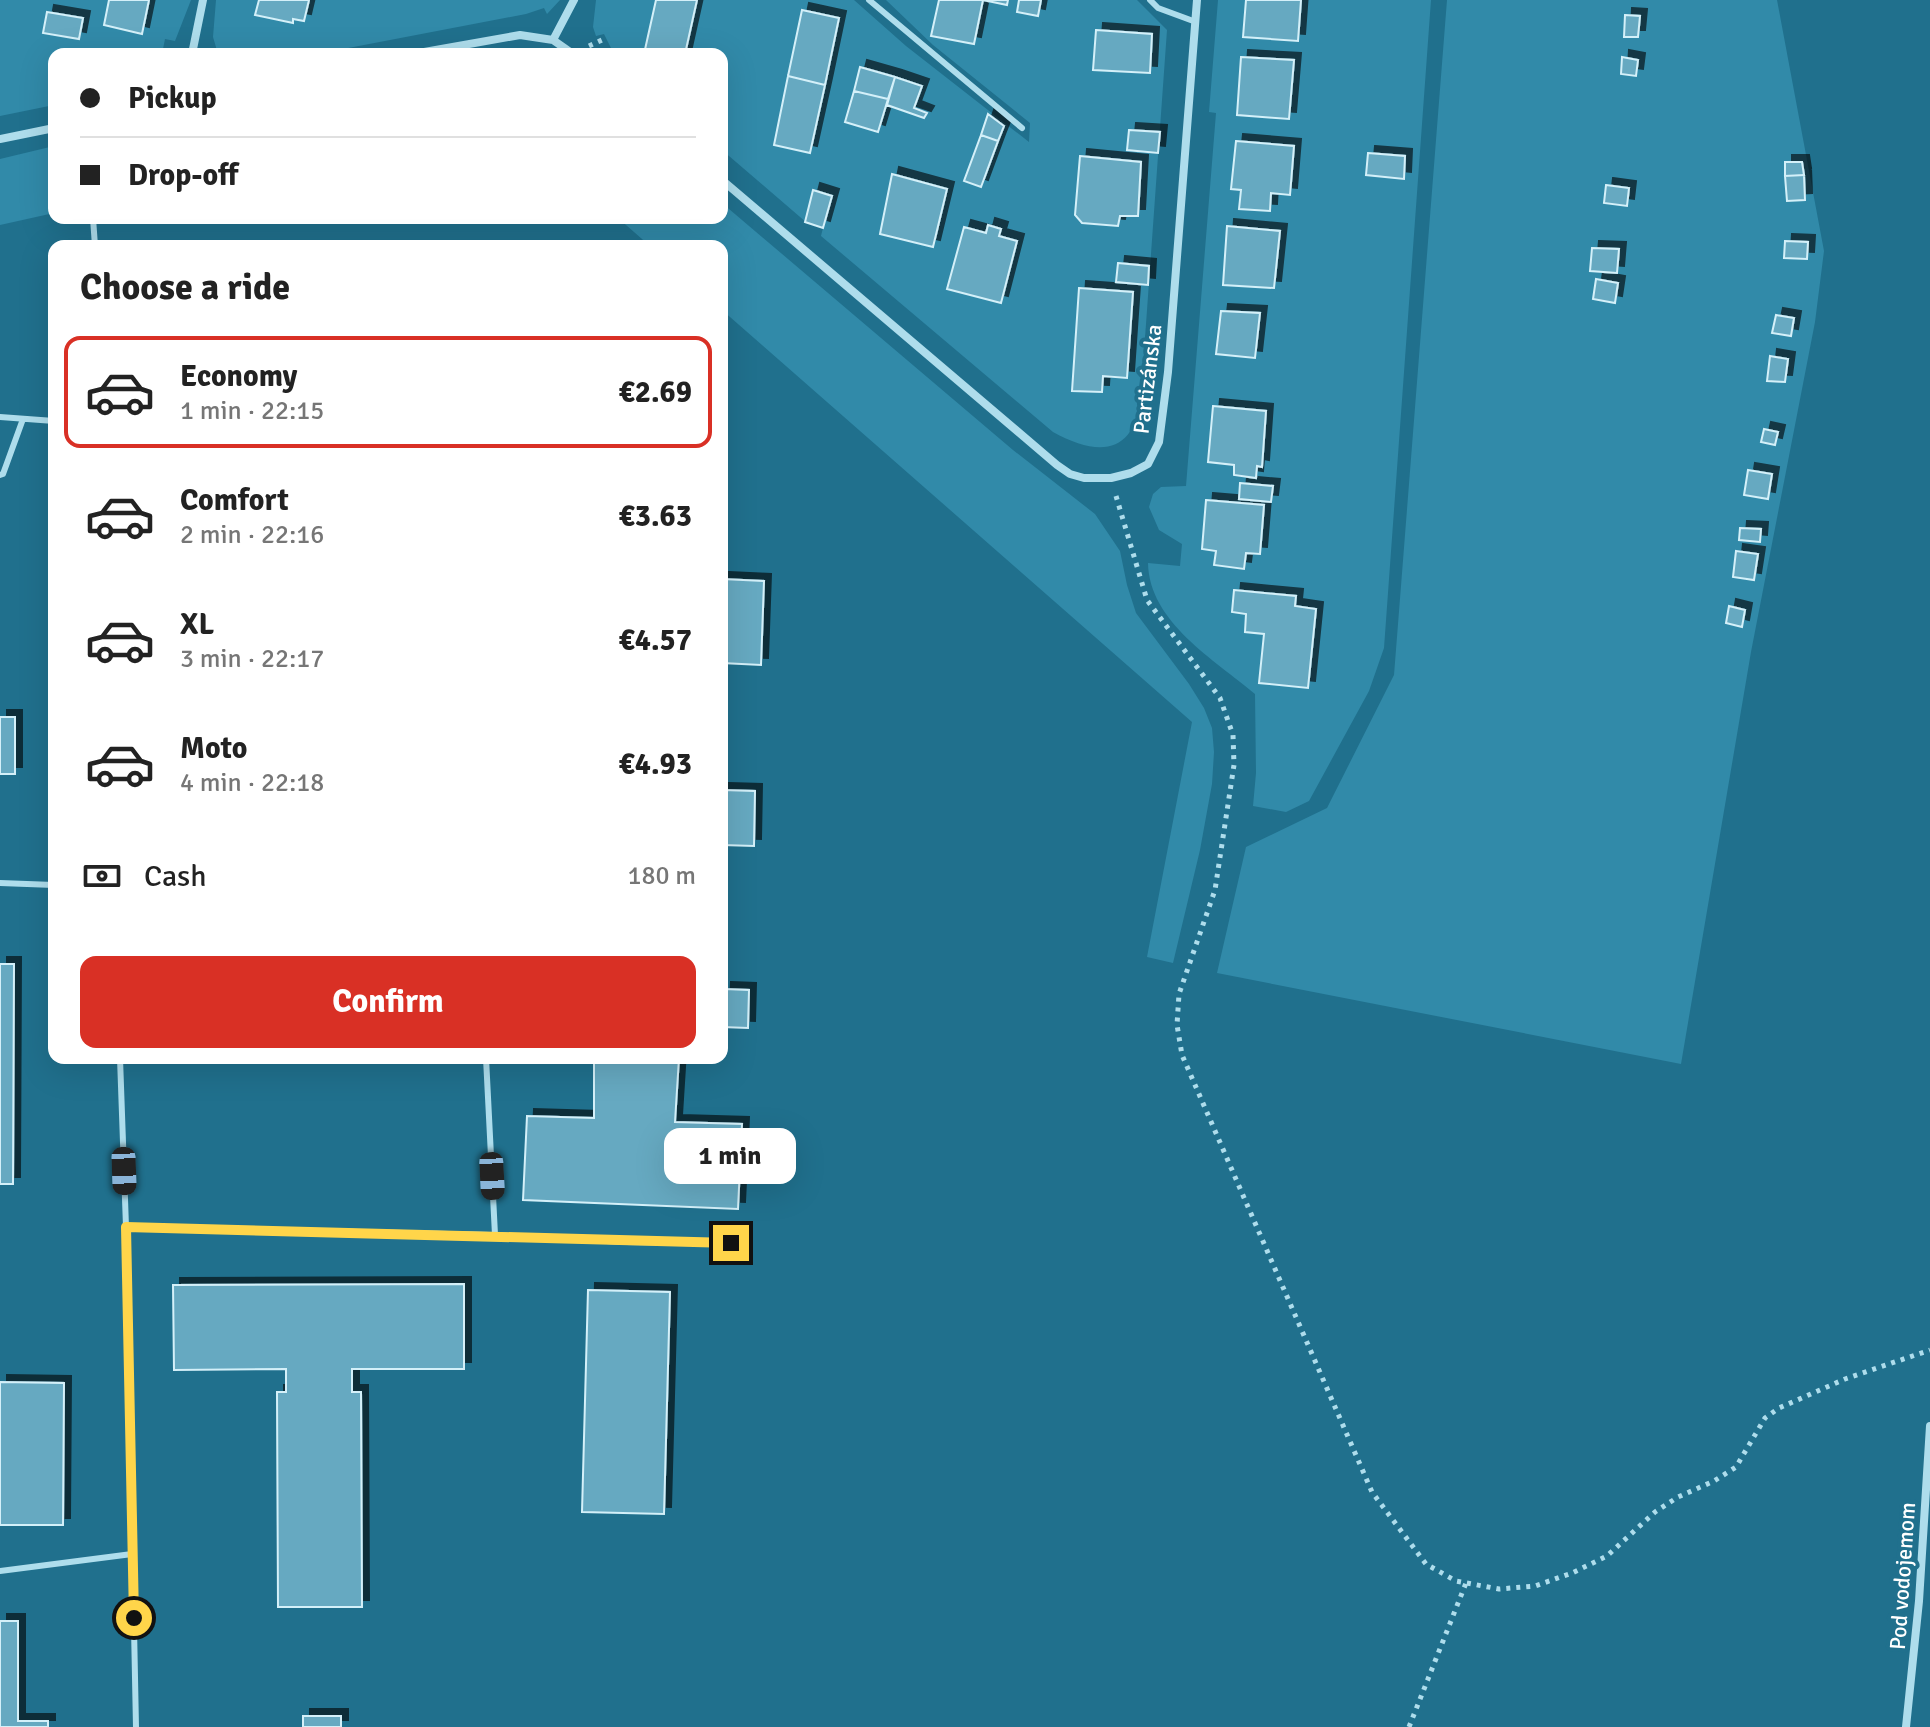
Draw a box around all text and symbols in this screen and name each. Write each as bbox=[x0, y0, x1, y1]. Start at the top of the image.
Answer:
text: Pickup bbox=[128, 80, 217, 117]
text: Drop-off bbox=[128, 157, 238, 194]
text: Choose a ride bbox=[80, 265, 290, 310]
street label: Partizánska bbox=[1127, 323, 1168, 435]
icon: car bbox=[84, 356, 156, 428]
text: Economy bbox=[180, 358, 297, 395]
text: €2.69 bbox=[619, 374, 692, 411]
text: 1 min · 22:15 bbox=[180, 395, 324, 427]
icon: car bbox=[84, 480, 156, 552]
text: Comfort bbox=[180, 482, 289, 519]
text: €3.63 bbox=[619, 498, 692, 535]
text: 2 min · 22:16 bbox=[180, 519, 324, 551]
icon: car bbox=[84, 604, 156, 676]
text: XL bbox=[180, 606, 214, 643]
text: €4.57 bbox=[619, 622, 692, 659]
text: 3 min · 22:17 bbox=[180, 643, 324, 675]
icon: car bbox=[84, 728, 156, 800]
text: Moto bbox=[180, 730, 247, 767]
text: €4.93 bbox=[619, 746, 692, 783]
text: 4 min · 22:18 bbox=[180, 767, 324, 799]
icon: cash bbox=[80, 854, 124, 898]
text: Cash bbox=[144, 858, 207, 895]
text: 180 m bbox=[627, 860, 696, 892]
button: Confirm bbox=[80, 956, 696, 1048]
callout: 1 min bbox=[665, 1127, 797, 1183]
text: 1 min bbox=[699, 1140, 761, 1172]
car bbox=[111, 1147, 137, 1195]
car bbox=[479, 1151, 505, 1201]
route end bbox=[713, 1225, 749, 1261]
street label: Pod vodojemom bbox=[1884, 1501, 1921, 1651]
route start bbox=[116, 1600, 152, 1636]

